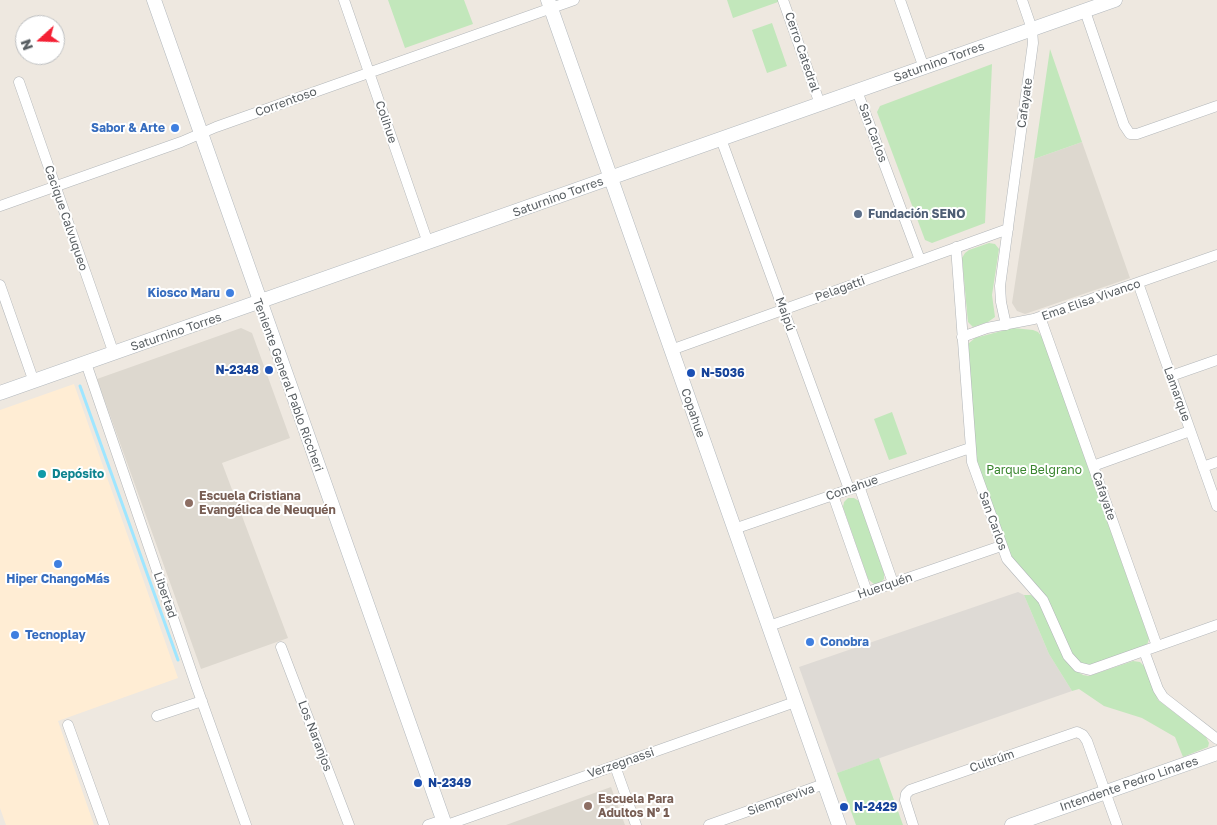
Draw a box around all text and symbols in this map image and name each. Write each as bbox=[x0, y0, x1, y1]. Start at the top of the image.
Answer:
street label: Cerro Catedral bbox=[782, 10, 822, 94]
north arrow bbox=[15, 15, 65, 65]
text: N bbox=[17, 37, 36, 53]
street label: Saturnino Torres bbox=[892, 39, 986, 85]
street label: Cafayate bbox=[1014, 77, 1036, 129]
street label: Correntoso bbox=[253, 84, 319, 120]
street label: Colihue bbox=[372, 99, 400, 145]
street label: San Carlos bbox=[856, 102, 890, 164]
place label: Sabor & Arte bbox=[91, 121, 165, 135]
marker: Sabor & Arte bbox=[169, 122, 181, 134]
street label: Cacique Calvuqueo bbox=[41, 163, 91, 273]
street label: Saturnino Torres bbox=[511, 174, 605, 220]
place label: Fundación SENO bbox=[868, 207, 965, 221]
marker: Fundación SENO bbox=[852, 208, 864, 220]
street label: Pelagatti bbox=[813, 273, 867, 305]
street label: Ema Elisa Vivanco bbox=[1040, 276, 1142, 324]
place label: Kiosco Maru bbox=[148, 286, 220, 300]
marker: Kiosco Maru bbox=[224, 287, 236, 299]
street label: Maipú bbox=[772, 295, 798, 333]
street label: Teniente General Pablo Riccheri bbox=[250, 296, 326, 474]
street label: Saturnino Torres bbox=[129, 310, 223, 354]
place label: N-2348 bbox=[216, 363, 259, 377]
marker: N-2348 bbox=[263, 364, 275, 376]
street label: Lamarque bbox=[1160, 365, 1194, 423]
place label: N-5036 bbox=[701, 366, 745, 380]
marker: N-5036 bbox=[685, 367, 697, 379]
street label: Copahue bbox=[678, 386, 708, 440]
park label: Parque Belgrano bbox=[986, 463, 1082, 477]
place label: Depósito bbox=[52, 467, 104, 481]
marker: Depósito bbox=[36, 468, 48, 480]
street label: Cafayate bbox=[1089, 470, 1119, 522]
street label: Comahue bbox=[824, 472, 880, 504]
place label: Escuela Cristiana Evangélica de Neuquén bbox=[199, 489, 336, 517]
street label: San Carlos bbox=[976, 490, 1010, 552]
marker: Escuela Cristiana Evangélica de Neuquén bbox=[183, 497, 195, 509]
marker: Hiper ChangoMás bbox=[52, 558, 64, 570]
street label: Libertad bbox=[150, 570, 180, 620]
street label: Huerquén bbox=[856, 570, 914, 602]
place label: Hiper ChangoMás bbox=[6, 572, 110, 586]
place label: Tecnoplay bbox=[25, 628, 86, 642]
marker: Tecnoplay bbox=[9, 629, 21, 641]
place label: Conobra bbox=[820, 635, 869, 649]
marker: Conobra bbox=[804, 636, 816, 648]
street label: Los Naranjos bbox=[295, 699, 335, 773]
street label: Verzegnassi bbox=[586, 745, 656, 781]
street label: Cultrúm bbox=[968, 747, 1016, 775]
street label: Intendente Pedro Linares bbox=[1058, 754, 1200, 814]
place label: N-2349 bbox=[428, 776, 471, 790]
marker: N-2349 bbox=[412, 777, 424, 789]
street label: Siempreviva bbox=[746, 781, 816, 819]
place label: Escuela Para Adultos N° 1 bbox=[598, 792, 674, 820]
marker: Escuela Para Adultos N° 1 bbox=[582, 800, 594, 812]
place label: N-2429 bbox=[854, 800, 897, 814]
marker: N-2429 bbox=[838, 801, 850, 813]

